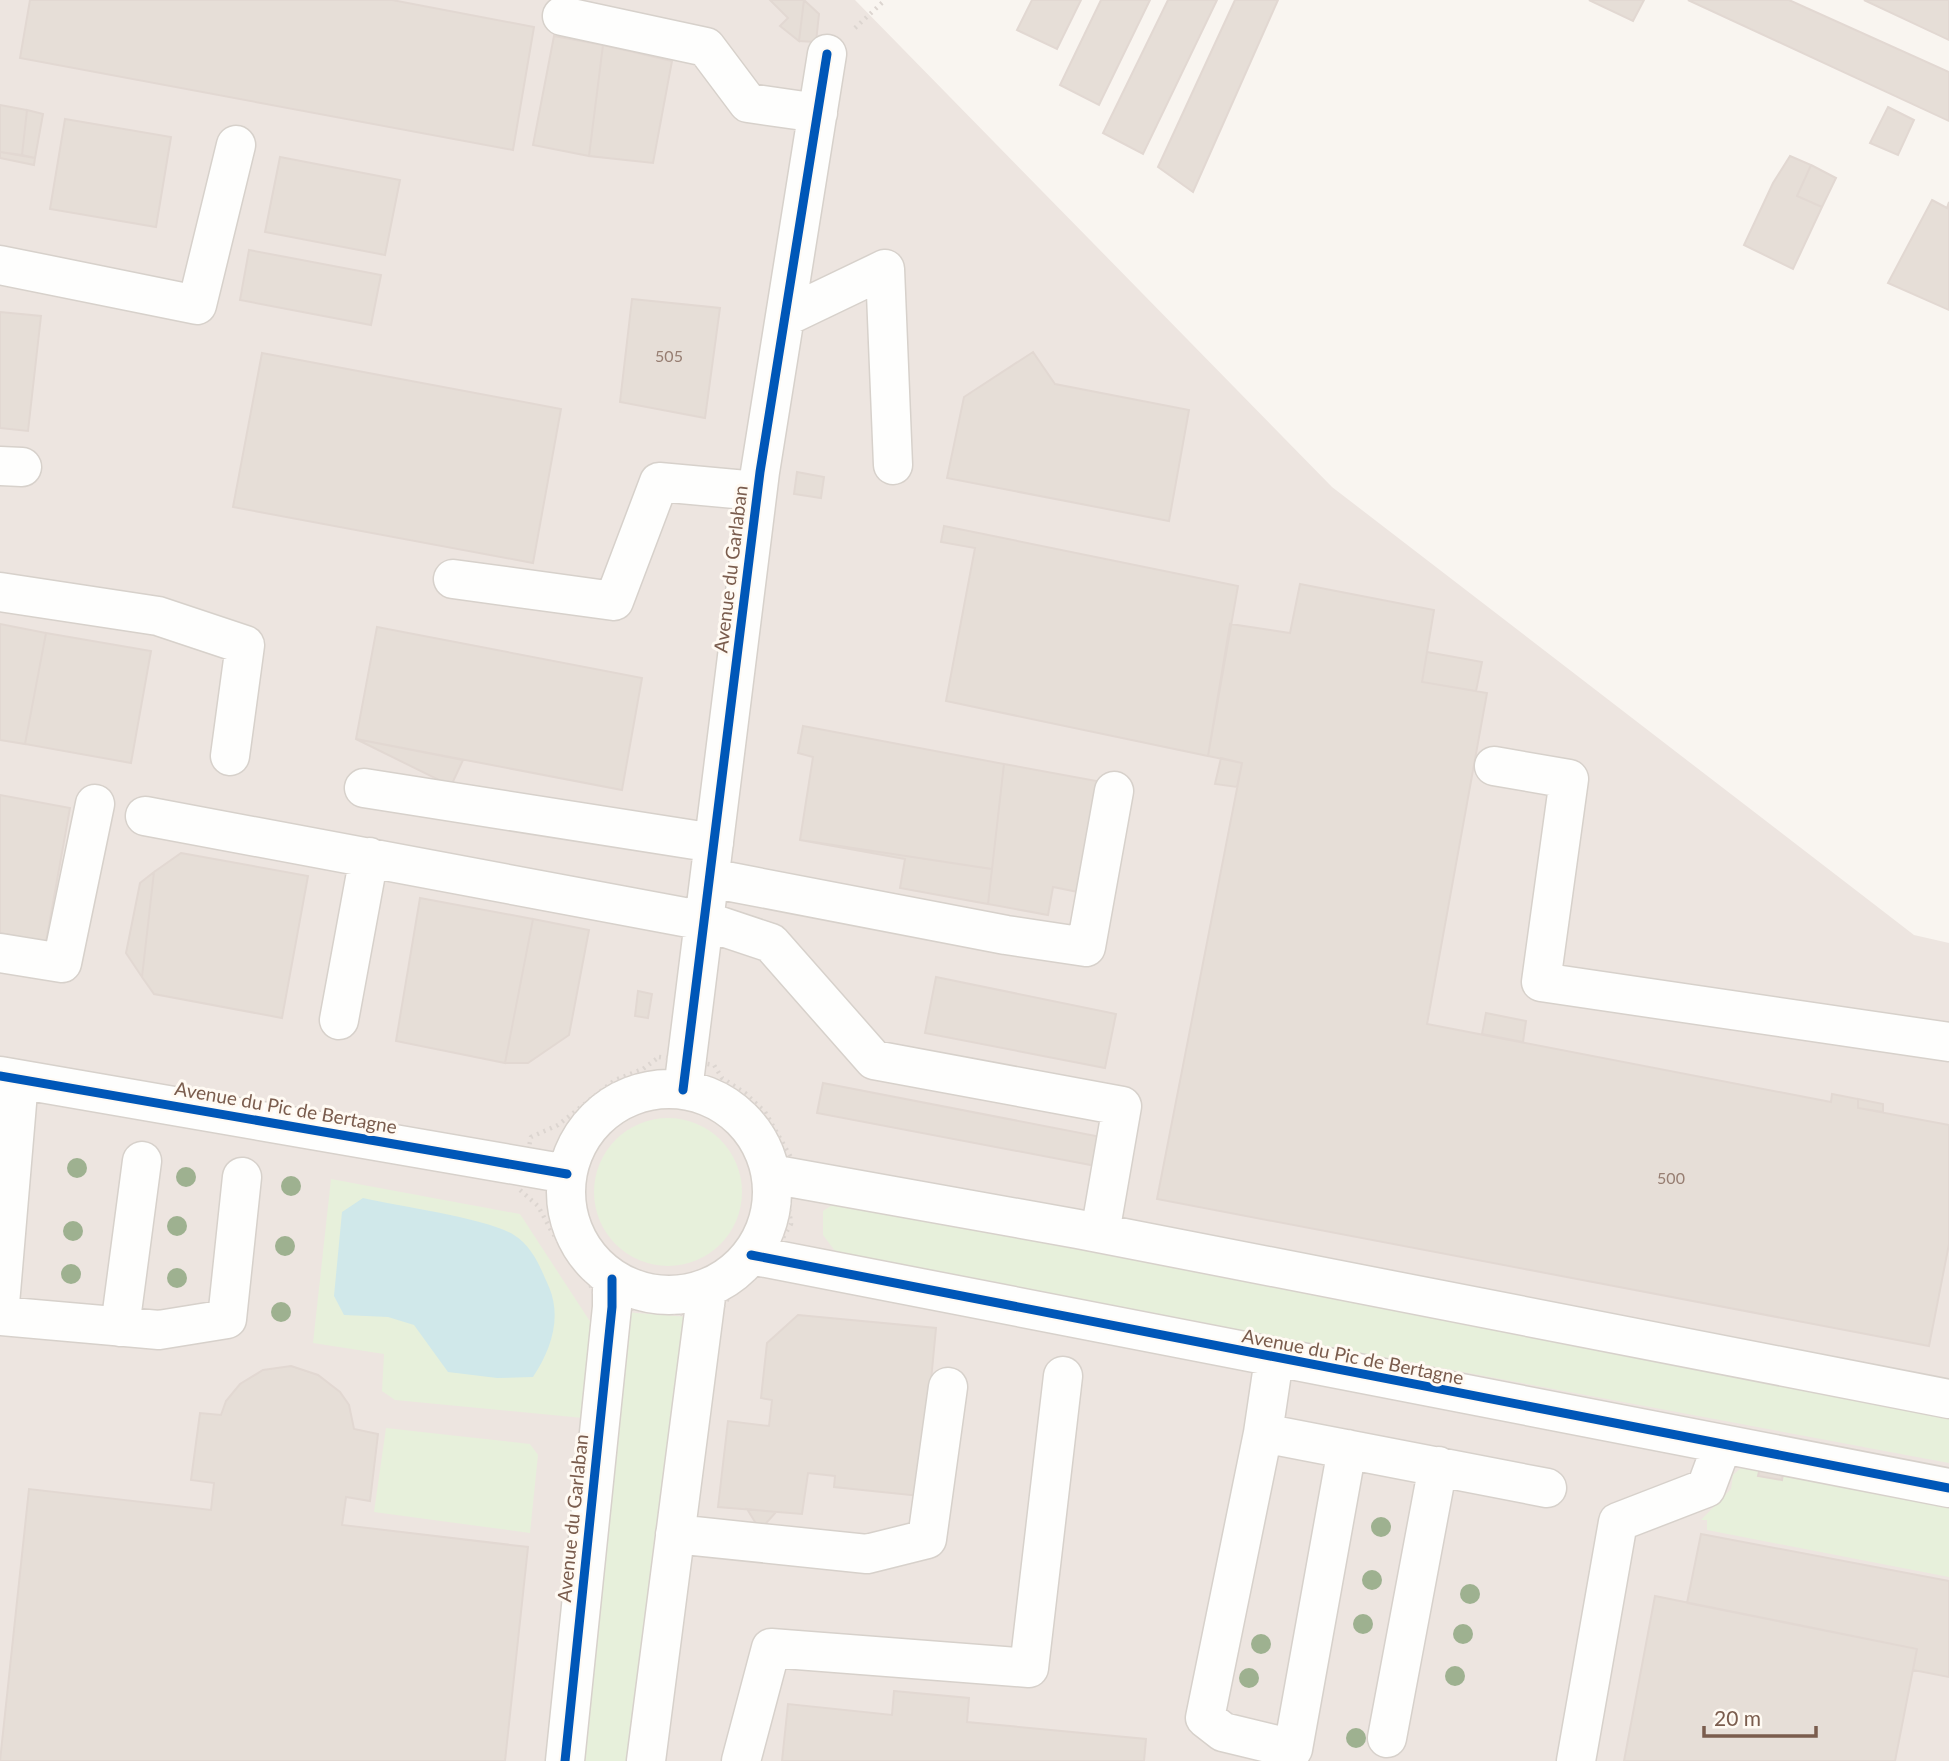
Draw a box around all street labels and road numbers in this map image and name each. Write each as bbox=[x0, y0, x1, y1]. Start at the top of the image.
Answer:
street label: Avenue du Garlaban bbox=[708, 484, 752, 654]
street label: Avenue du Pic de Bertagne bbox=[173, 1076, 399, 1138]
street label: Avenue du Pic de Bertagne bbox=[1240, 1323, 1466, 1389]
street label: Avenue du Garlaban bbox=[552, 1433, 592, 1603]

